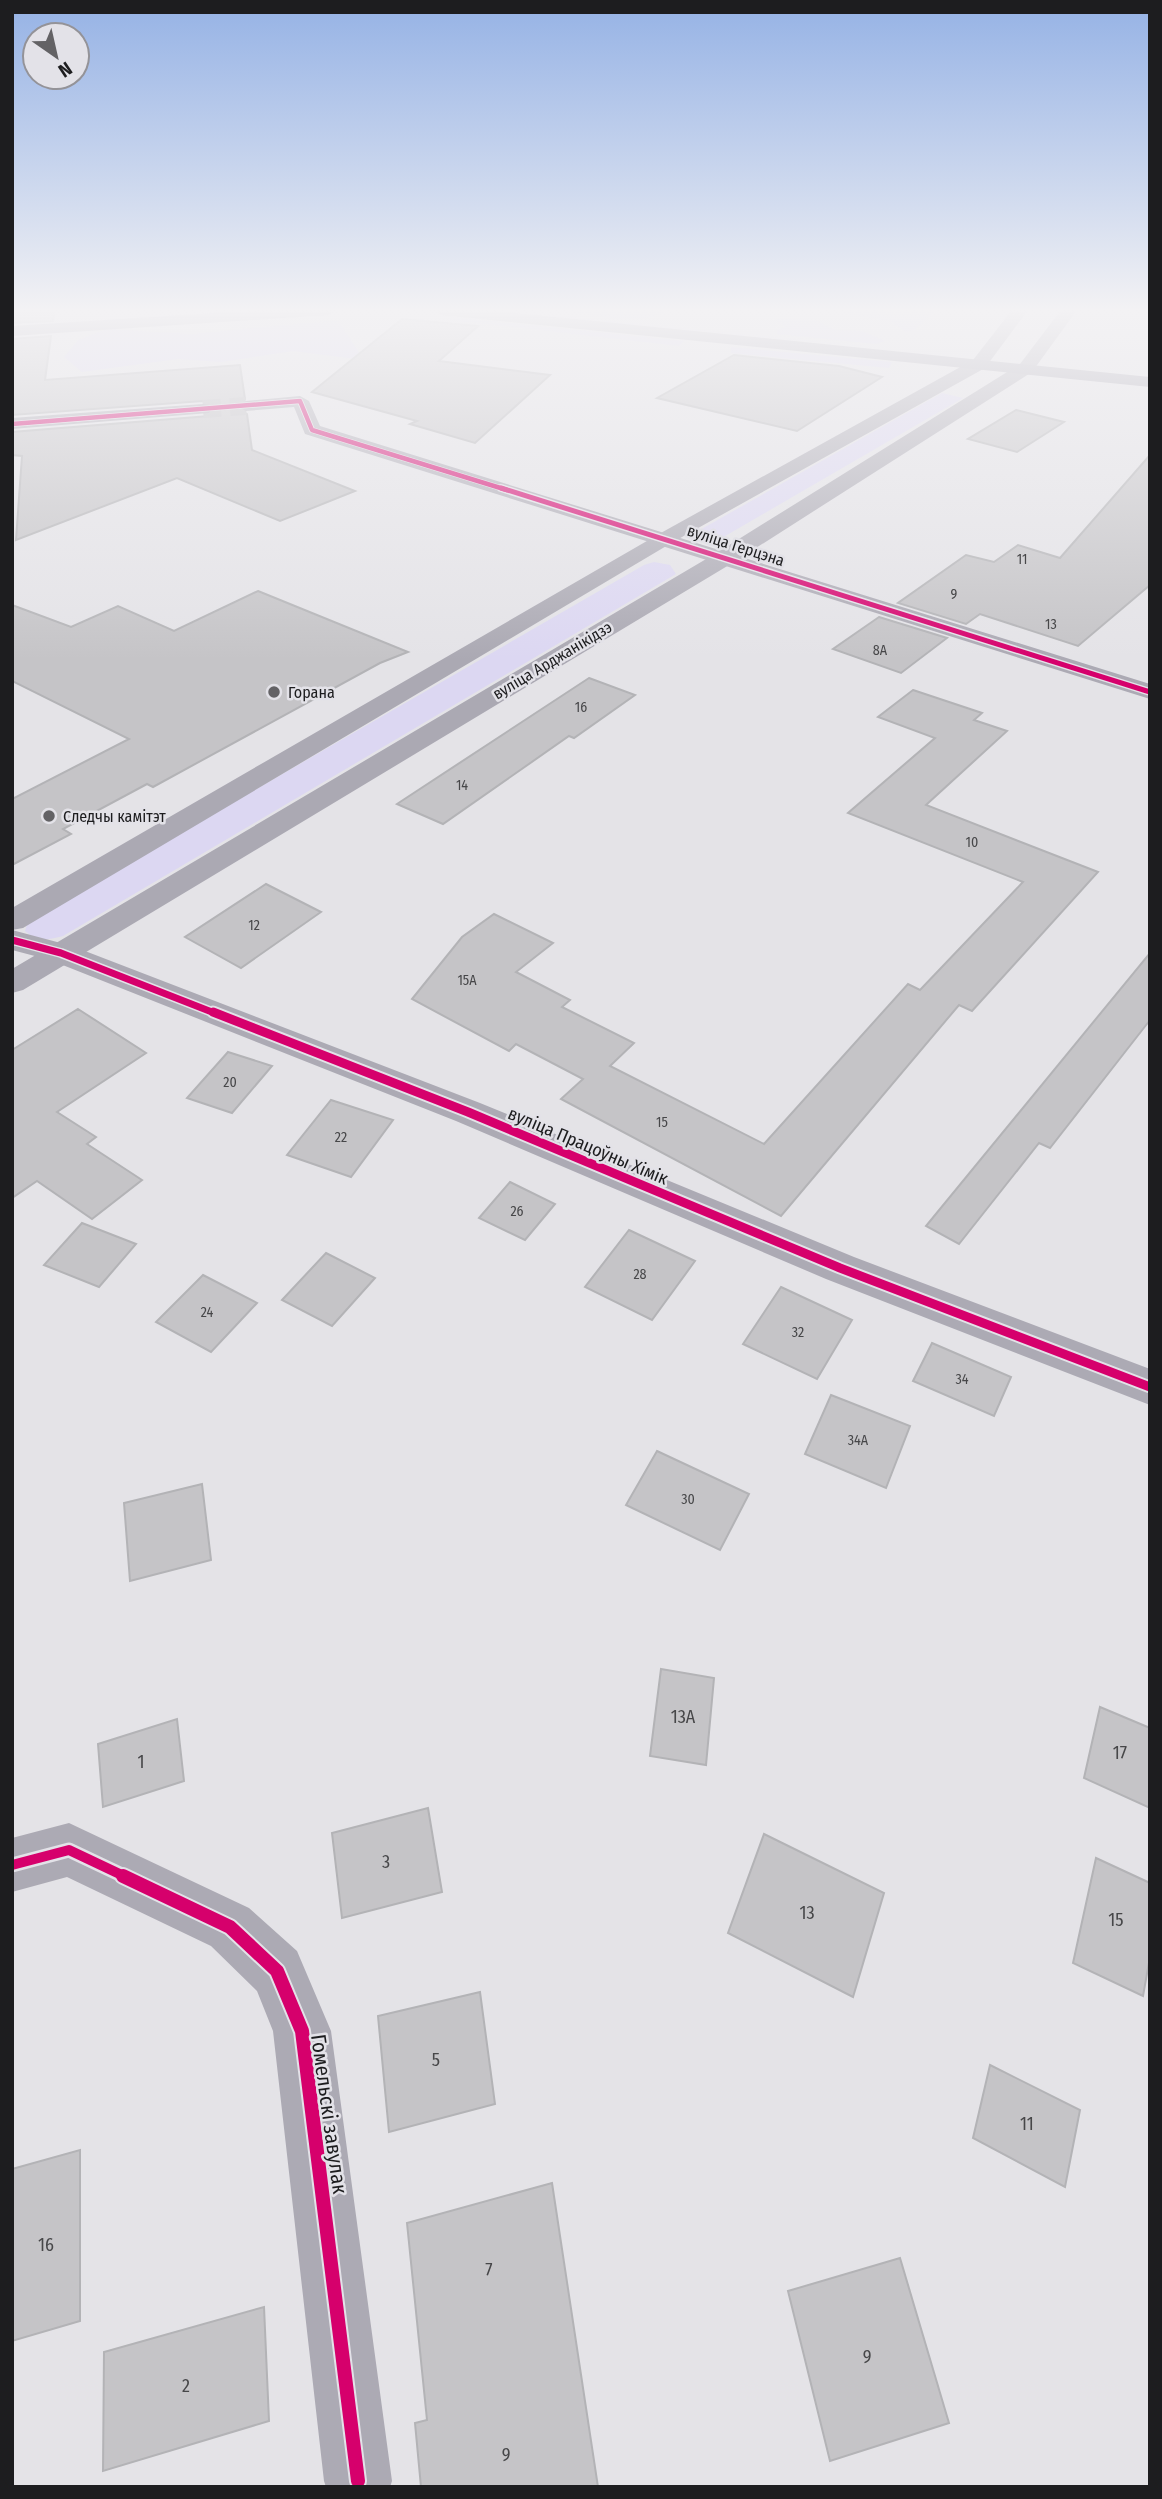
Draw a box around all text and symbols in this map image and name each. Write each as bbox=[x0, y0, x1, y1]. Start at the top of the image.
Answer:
north arrow bbox=[21, 21, 91, 91]
text: N bbox=[54, 57, 76, 82]
street label: вуліца Герцэна bbox=[685, 521, 787, 570]
house number: 11 bbox=[1017, 551, 1027, 568]
house number: 9 bbox=[951, 586, 958, 603]
house number: 13 bbox=[1045, 616, 1057, 633]
street label: вуліца Арджанікідзэ bbox=[489, 617, 615, 704]
house number: 8А bbox=[873, 642, 888, 659]
place label: Горана bbox=[288, 683, 335, 702]
marker: Горана bbox=[266, 684, 282, 700]
house number: 16 bbox=[575, 699, 587, 716]
house number: 14 bbox=[456, 777, 468, 794]
place label: Следчы камітэт bbox=[63, 807, 166, 826]
marker: Следчы камітэт bbox=[41, 808, 57, 824]
house number: 10 bbox=[966, 834, 978, 851]
house number: 12 bbox=[248, 917, 260, 934]
house number: 15А bbox=[457, 972, 477, 989]
house number: 20 bbox=[223, 1074, 237, 1091]
street label: вуліца Працоўны Хімік bbox=[505, 1102, 672, 1190]
house number: 15 bbox=[656, 1114, 668, 1131]
house number: 22 bbox=[335, 1129, 347, 1146]
house number: 26 bbox=[510, 1203, 524, 1220]
house number: 28 bbox=[633, 1266, 647, 1283]
house number: 24 bbox=[201, 1304, 214, 1321]
house number: 32 bbox=[792, 1324, 804, 1341]
house number: 34 bbox=[955, 1371, 969, 1388]
house number: 34А bbox=[848, 1432, 869, 1449]
house number: 30 bbox=[681, 1491, 695, 1508]
house number: 13А bbox=[671, 1706, 696, 1728]
house number: 17 bbox=[1113, 1742, 1127, 1764]
house number: 1 bbox=[137, 1751, 145, 1773]
house number: 3 bbox=[382, 1851, 390, 1873]
house number: 13 bbox=[799, 1902, 815, 1924]
house number: 15 bbox=[1108, 1909, 1124, 1931]
street label: Гомельскі завулак bbox=[305, 2033, 353, 2196]
house number: 5 bbox=[432, 2049, 440, 2071]
house number: 11 bbox=[1020, 2113, 1034, 2135]
house number: 16 bbox=[38, 2234, 54, 2256]
house number: 7 bbox=[485, 2259, 493, 2281]
house number: 9 bbox=[863, 2346, 871, 2368]
house number: 2 bbox=[182, 2375, 190, 2397]
house number: 9 bbox=[502, 2444, 510, 2466]

